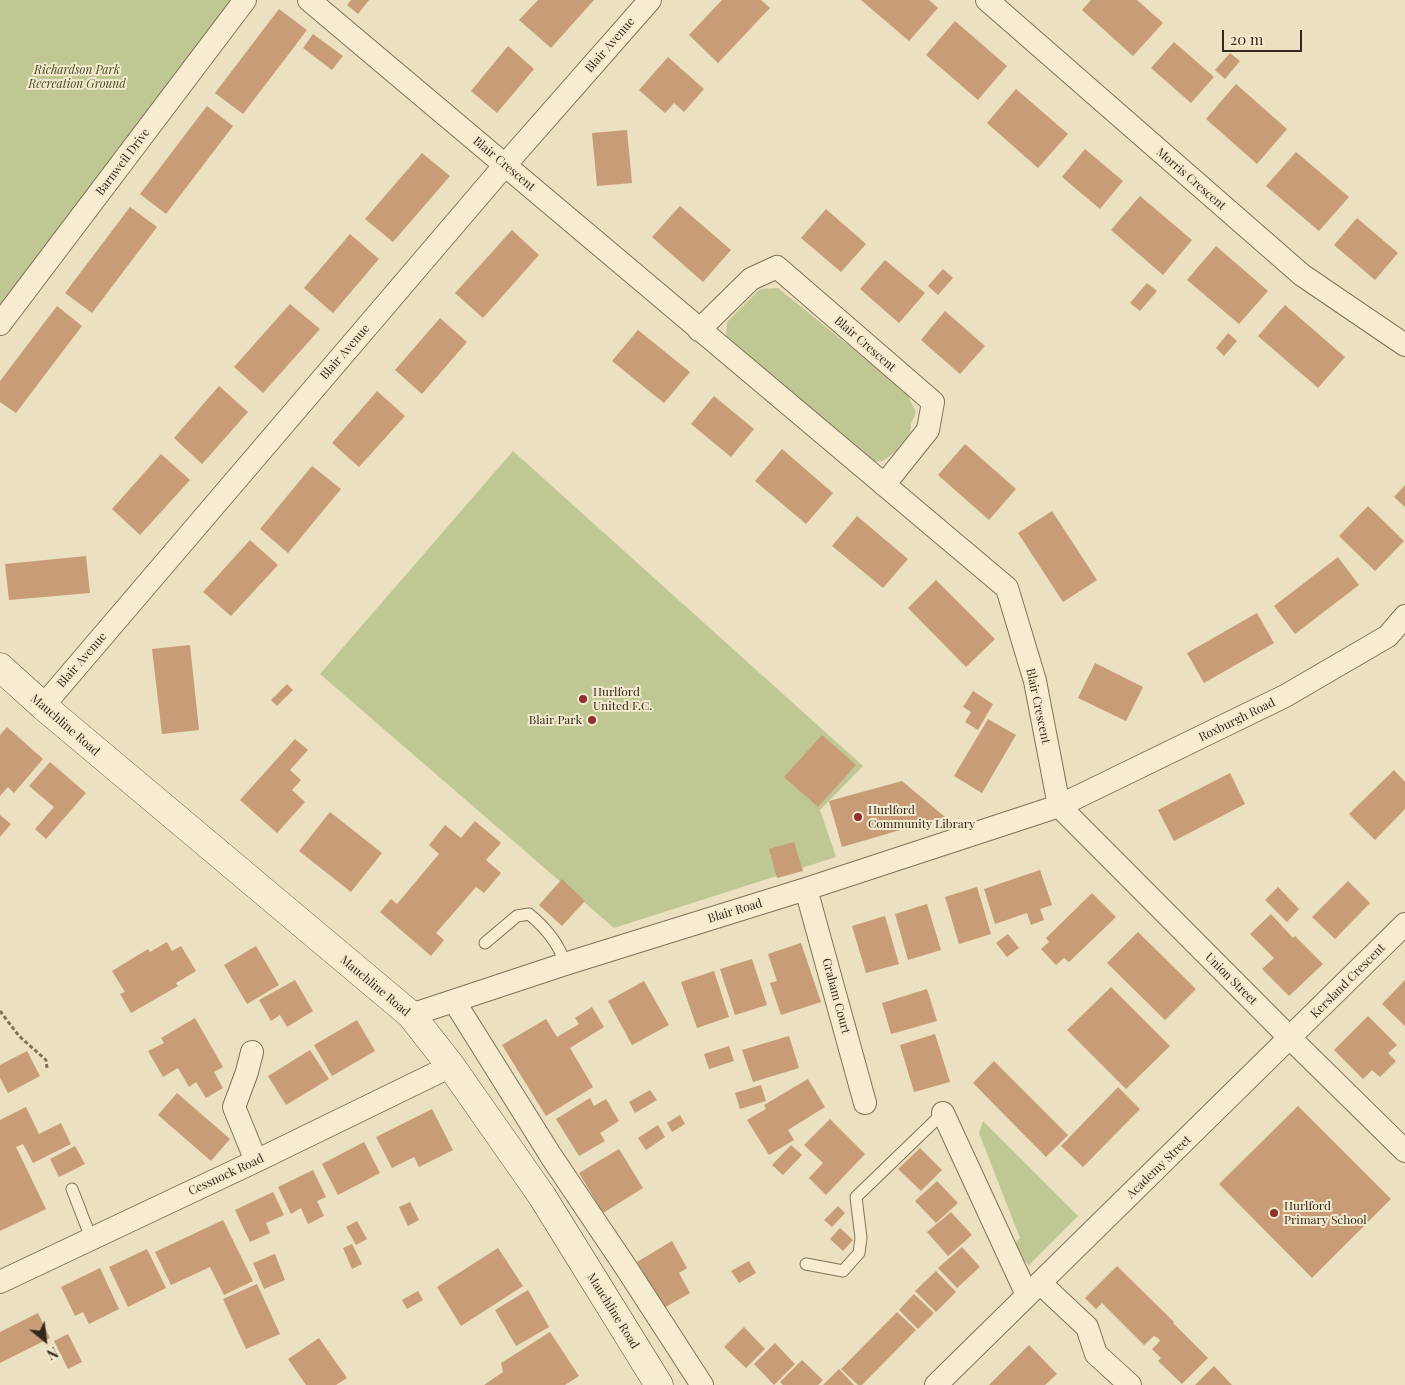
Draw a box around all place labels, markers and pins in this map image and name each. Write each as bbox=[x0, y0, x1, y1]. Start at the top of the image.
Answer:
place label: Hurlford United F.C. bbox=[593, 685, 652, 713]
marker: Hurlford United F.C. bbox=[577, 693, 589, 705]
place label: Blair Park bbox=[529, 713, 582, 727]
marker: Blair Park bbox=[586, 714, 598, 726]
place label: Hurlford Community Library bbox=[868, 803, 975, 831]
marker: Hurlford Community Library bbox=[852, 811, 864, 823]
place label: Hurlford Primary School bbox=[1284, 1199, 1367, 1227]
marker: Hurlford Primary School bbox=[1268, 1207, 1280, 1219]

